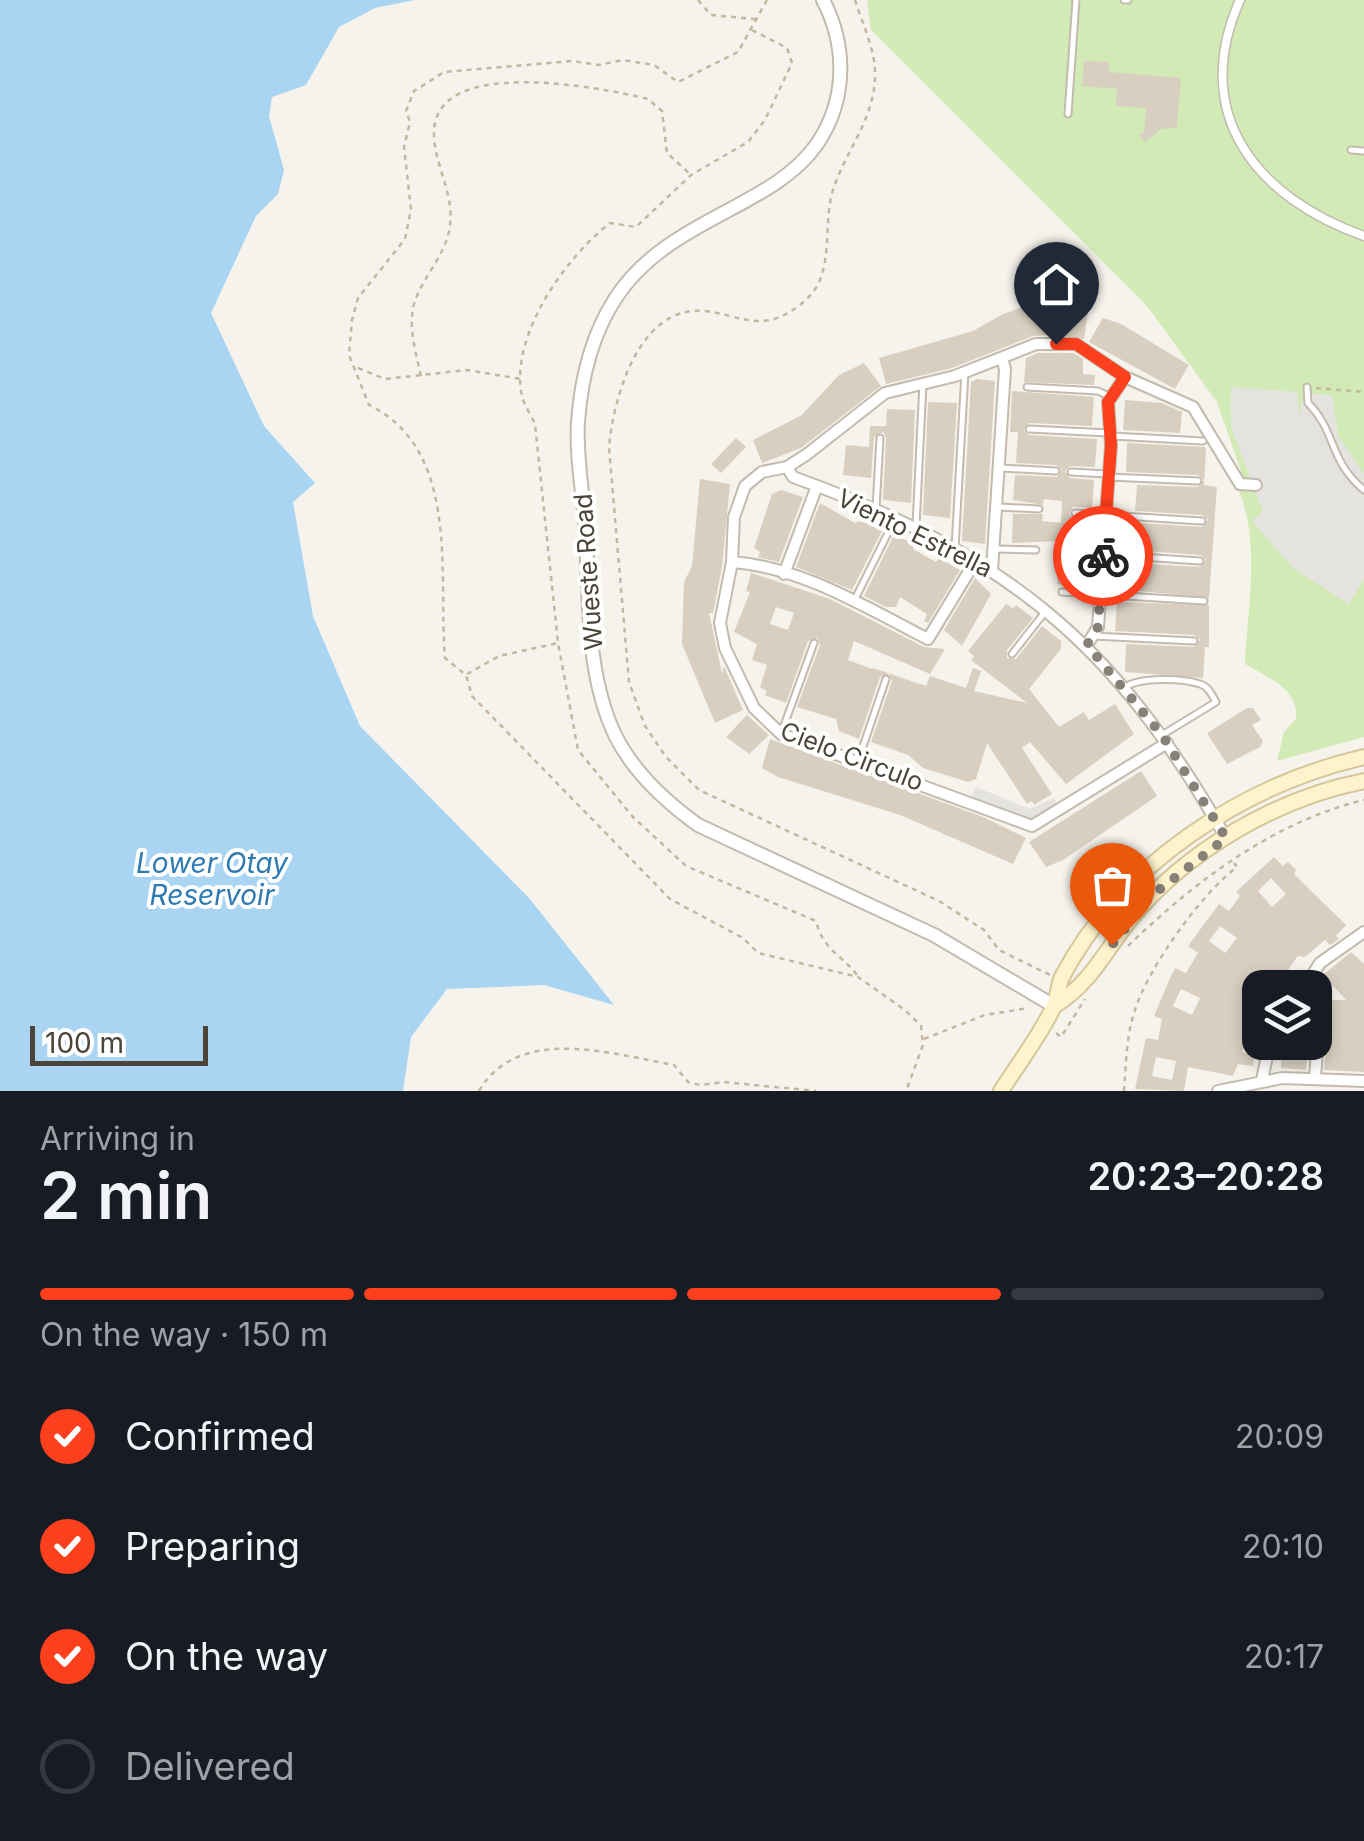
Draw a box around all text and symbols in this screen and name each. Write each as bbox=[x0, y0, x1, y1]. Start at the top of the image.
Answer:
pin bbox=[1014, 242, 1099, 345]
icon: home bbox=[1029, 257, 1084, 312]
street label: Viento Estrella bbox=[833, 483, 997, 583]
street label: Wueste Road bbox=[568, 493, 608, 651]
courier bbox=[1053, 506, 1153, 606]
icon: bike bbox=[1076, 529, 1131, 584]
street label: Cielo Circulo bbox=[776, 715, 928, 797]
pin bbox=[1070, 843, 1155, 946]
water label: Lower Otay Reservoir bbox=[136, 846, 289, 912]
icon: bag bbox=[1085, 858, 1140, 913]
map controls bbox=[1242, 970, 1332, 1060]
button: layers bbox=[1242, 970, 1332, 1060]
scale bar bbox=[30, 1021, 208, 1066]
text: 100 m bbox=[45, 1026, 124, 1060]
text: Arriving in bbox=[40, 1119, 195, 1158]
text: 20:23–20:28 bbox=[1087, 1153, 1324, 1199]
text: 2 min bbox=[40, 1156, 212, 1235]
text: On the way · 150 m bbox=[40, 1315, 328, 1354]
icon: check bbox=[40, 1409, 95, 1464]
text: Confirmed bbox=[125, 1413, 315, 1459]
text: 20:09 bbox=[1235, 1417, 1324, 1456]
icon: check bbox=[40, 1519, 95, 1574]
text: Preparing bbox=[125, 1523, 300, 1569]
text: 20:10 bbox=[1242, 1527, 1324, 1566]
icon: check bbox=[40, 1629, 95, 1684]
text: On the way bbox=[125, 1633, 328, 1679]
text: 20:17 bbox=[1244, 1637, 1324, 1676]
text: Delivered bbox=[125, 1743, 295, 1789]

